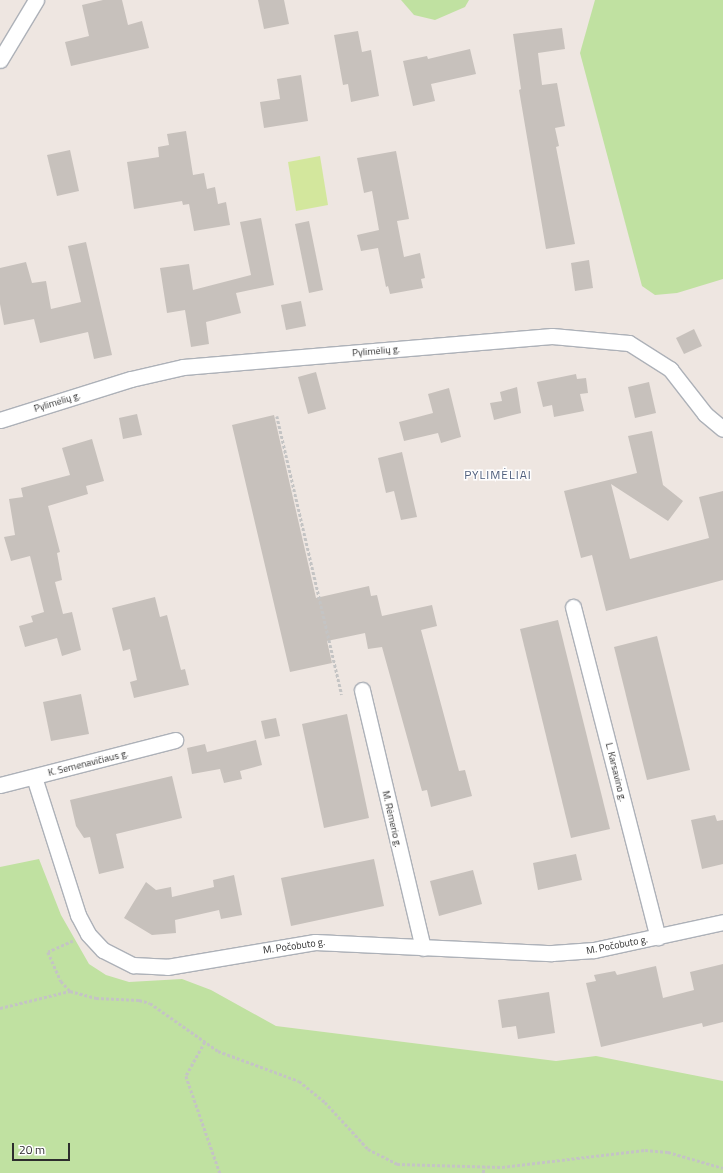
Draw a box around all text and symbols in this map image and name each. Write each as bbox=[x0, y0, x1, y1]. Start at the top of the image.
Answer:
street label: Pylimėlių g. bbox=[352, 343, 400, 359]
street label: Pylimėlių g. bbox=[32, 389, 82, 415]
district label: PYLIMĖLIAI bbox=[464, 468, 532, 482]
street label: L. Karsavino g. bbox=[603, 741, 629, 803]
street label: K. Semenavičiaus g. bbox=[47, 747, 129, 779]
street label: M. Rėmerio g. bbox=[380, 790, 404, 848]
street label: M. Počobuto g. bbox=[585, 933, 649, 957]
street label: M. Počobuto g. bbox=[262, 936, 326, 956]
scale bar bbox=[14, 1135, 72, 1161]
text: 20 m bbox=[19, 1140, 45, 1159]

